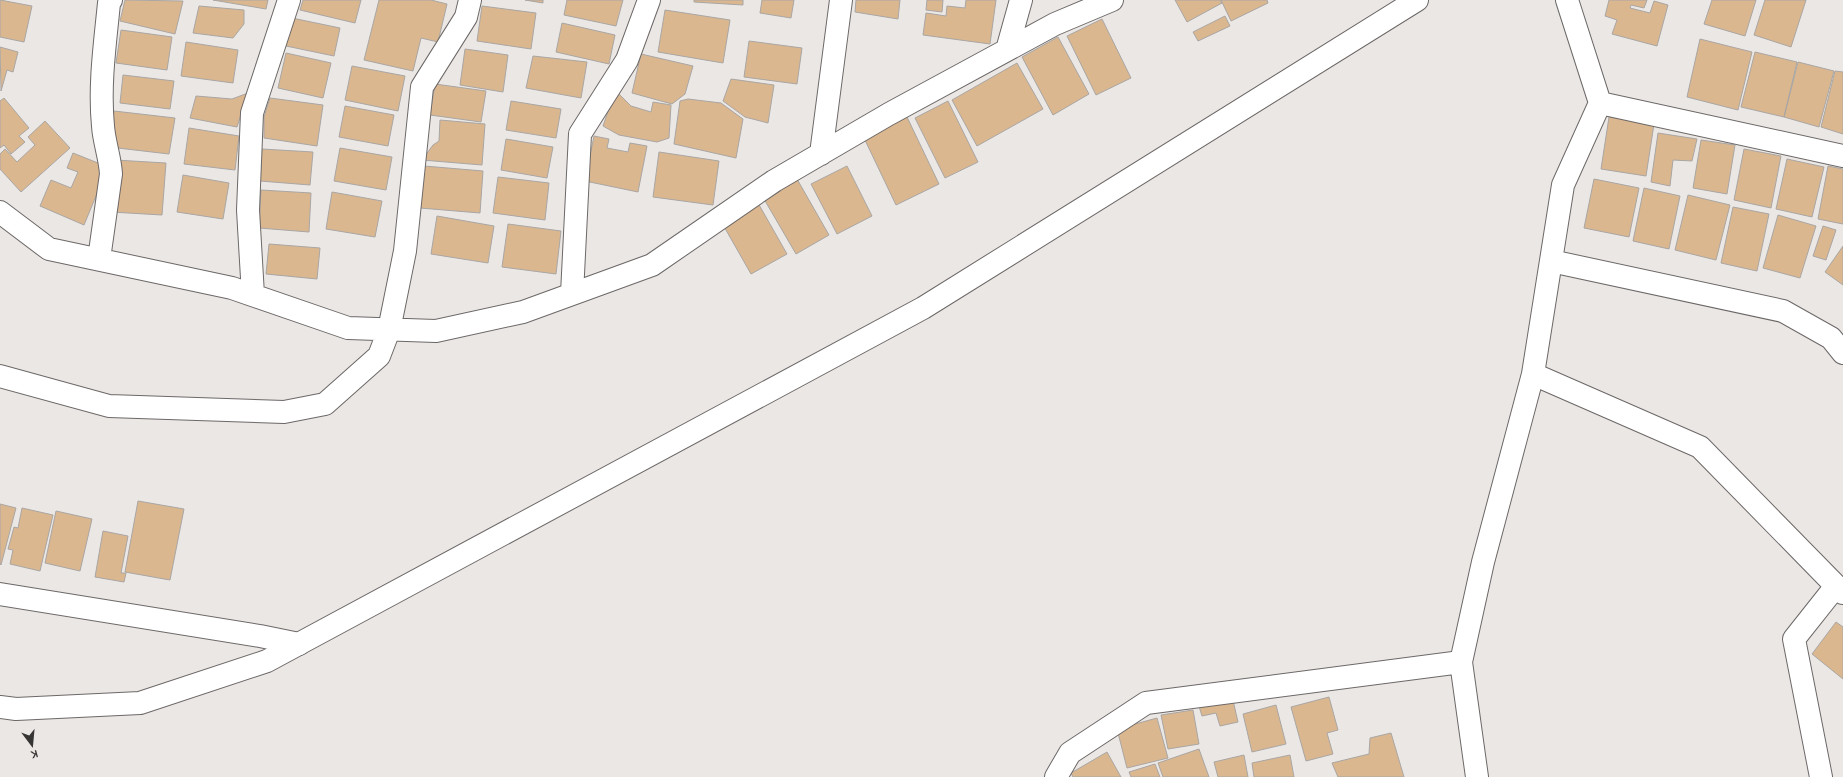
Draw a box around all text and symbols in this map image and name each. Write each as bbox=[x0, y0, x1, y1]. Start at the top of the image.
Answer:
north arrow bbox=[12, 725, 52, 765]
text: K bbox=[29, 747, 40, 762]

